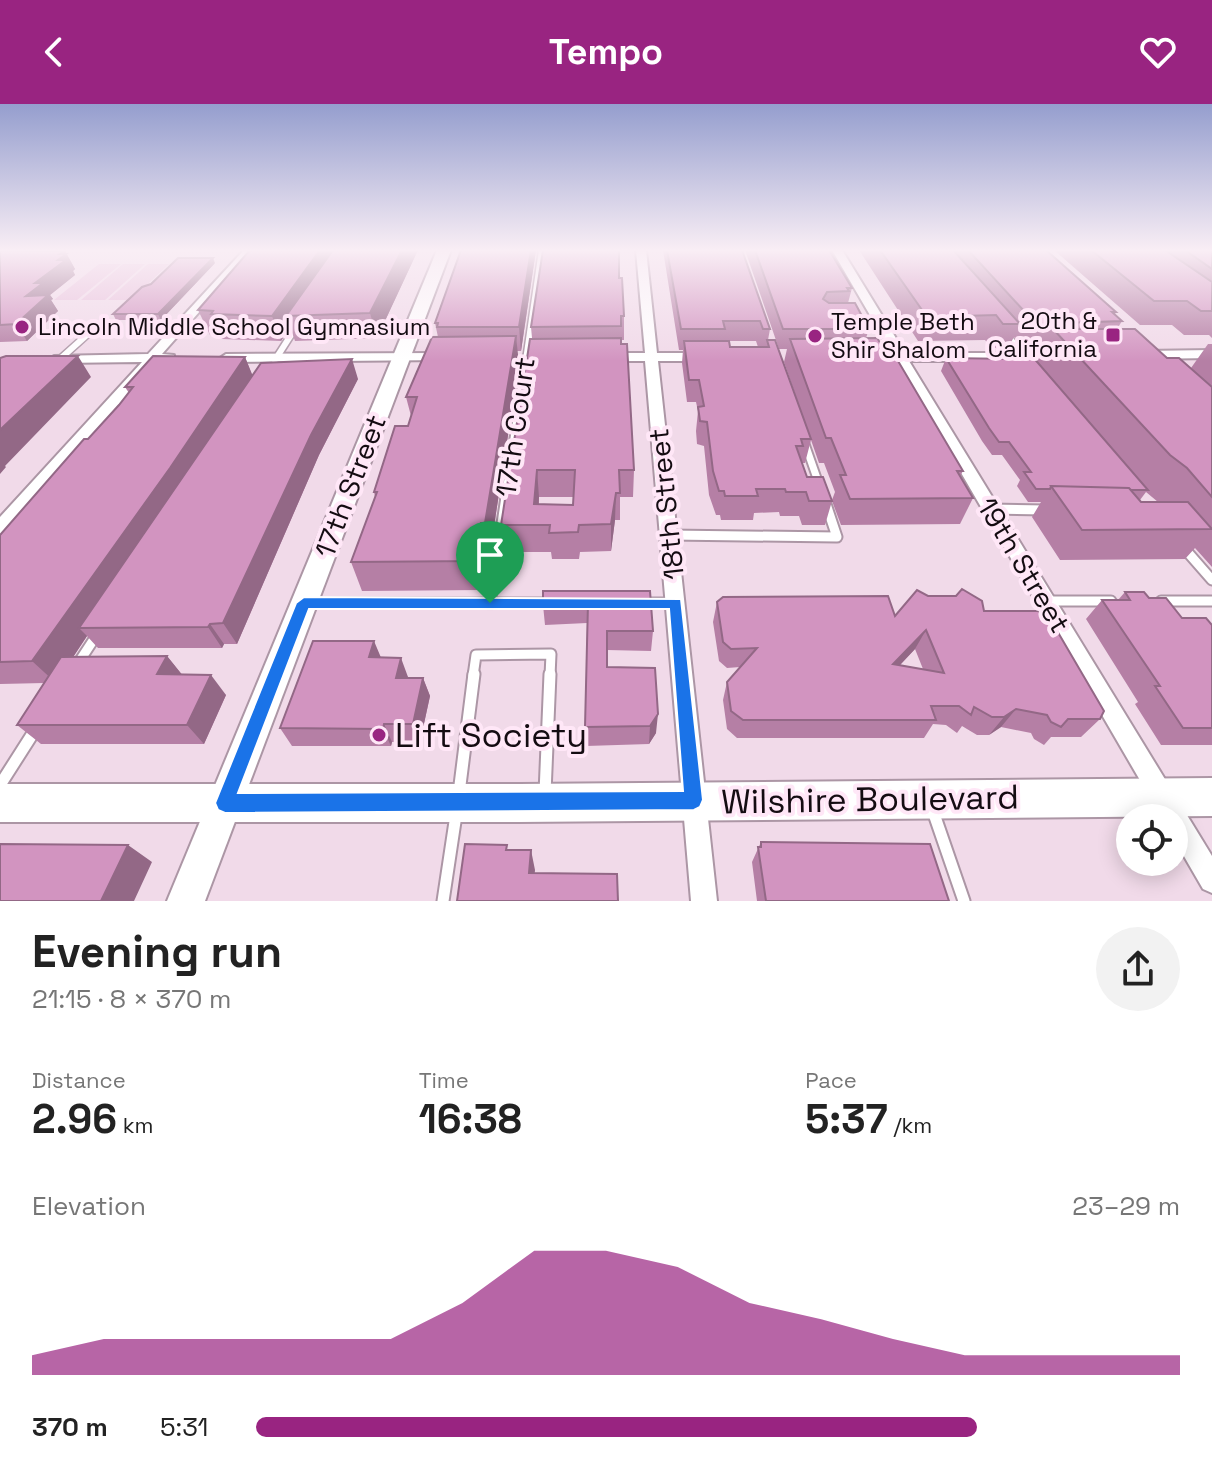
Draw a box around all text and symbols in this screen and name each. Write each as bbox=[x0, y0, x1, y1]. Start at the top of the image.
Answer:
text: Tempo bbox=[549, 29, 663, 75]
icon: back bbox=[32, 30, 76, 74]
icon: heart bbox=[1136, 30, 1180, 74]
place label: 20th & California bbox=[988, 305, 1097, 364]
place label: Temple Beth Shir Shalom bbox=[831, 306, 975, 365]
place label: Lincoln Middle School Gymnasium bbox=[38, 311, 430, 342]
marker: Lincoln Middle School Gymnasium bbox=[13, 318, 31, 336]
marker: 20th & California bbox=[1104, 326, 1122, 344]
marker: Temple Beth Shir Shalom bbox=[806, 327, 824, 345]
street label: 17th Court bbox=[487, 355, 543, 499]
street label: 17th Street bbox=[306, 409, 394, 563]
street label: 18th Street bbox=[640, 427, 692, 581]
street label: 19th Street bbox=[970, 491, 1078, 639]
pin bbox=[456, 521, 524, 603]
icon: arrive bbox=[468, 533, 512, 577]
place label: Lift Society bbox=[395, 714, 587, 757]
marker: Lift Society bbox=[370, 726, 388, 744]
street label: Wilshire Boulevard bbox=[721, 775, 1019, 824]
map controls bbox=[1116, 804, 1188, 876]
button: locate bbox=[1116, 804, 1188, 876]
text: Evening run bbox=[32, 924, 282, 980]
button: share bbox=[1096, 927, 1180, 1011]
text: 21:15 · 8 × 370 m bbox=[32, 982, 231, 1016]
text: Distance bbox=[32, 1066, 126, 1094]
text: Time bbox=[419, 1066, 469, 1094]
text: Pace bbox=[805, 1066, 857, 1094]
text: 2.96 bbox=[32, 1094, 117, 1145]
text: 16:38 bbox=[419, 1094, 522, 1145]
text: 5:37 bbox=[805, 1094, 888, 1145]
text: km bbox=[117, 1111, 153, 1139]
text: /km bbox=[888, 1111, 932, 1139]
text: Elevation bbox=[32, 1189, 146, 1223]
text: 23–29 m bbox=[1072, 1189, 1180, 1223]
text: 370 m bbox=[32, 1410, 108, 1444]
text: 5:31 bbox=[160, 1410, 208, 1444]

